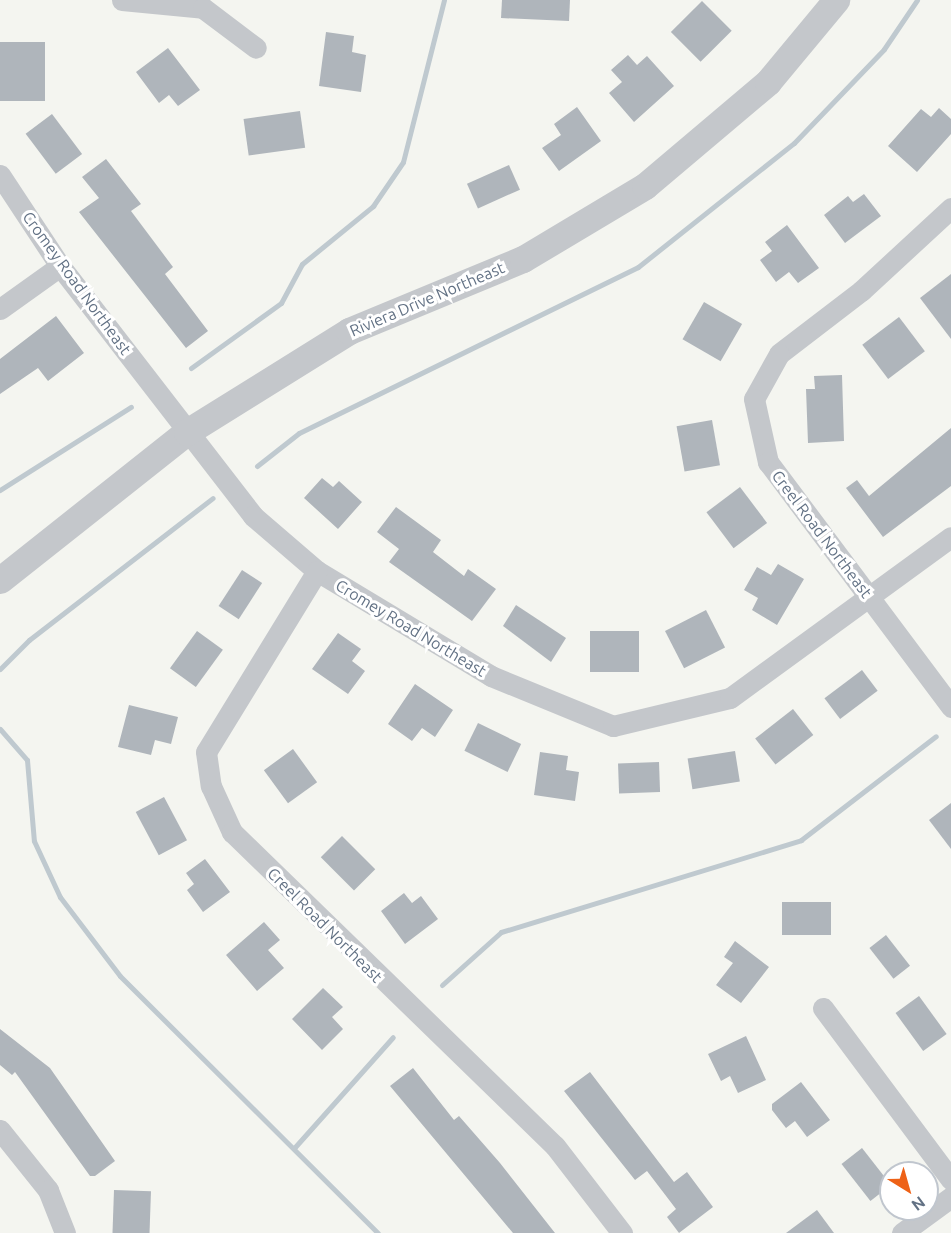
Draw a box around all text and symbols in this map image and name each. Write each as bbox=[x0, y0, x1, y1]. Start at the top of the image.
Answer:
street label: Cromey Road Northeast bbox=[19, 208, 135, 358]
street label: Riviera Drive Northeast bbox=[347, 258, 507, 340]
street label: Creel Road Northeast bbox=[768, 467, 876, 601]
street label: Cromey Road Northeast bbox=[332, 575, 490, 681]
street label: Creel Road Northeast bbox=[264, 864, 386, 986]
north arrow bbox=[879, 1161, 939, 1221]
text: N bbox=[908, 1193, 929, 1215]

